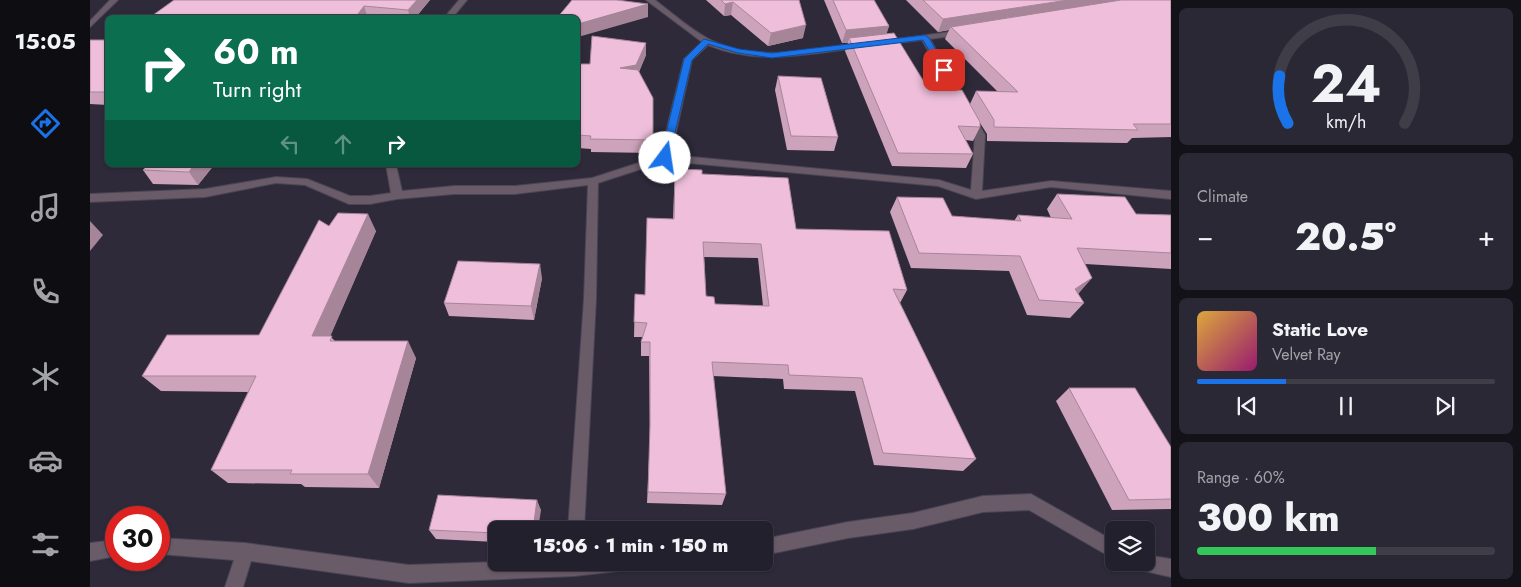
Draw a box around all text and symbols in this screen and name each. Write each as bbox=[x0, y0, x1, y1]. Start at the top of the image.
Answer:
text: 15:05 bbox=[14, 25, 76, 57]
text: 60 m bbox=[213, 27, 299, 77]
icon: right bbox=[130, 35, 195, 100]
text: 24 bbox=[1311, 46, 1381, 122]
pin bbox=[923, 49, 965, 91]
icon: arrive bbox=[930, 56, 958, 84]
text: Turn right bbox=[213, 73, 301, 105]
icon: directions bbox=[28, 106, 63, 141]
text: km/h bbox=[1326, 109, 1366, 135]
icon: left bbox=[276, 130, 304, 158]
icon: ahead bbox=[329, 130, 357, 158]
icon: right bbox=[382, 130, 410, 158]
position arrow bbox=[638, 131, 690, 183]
text: Climate bbox=[1197, 185, 1248, 208]
icon: music bbox=[28, 190, 63, 225]
text: 20.5° bbox=[1295, 209, 1396, 264]
text: − bbox=[1197, 216, 1214, 257]
text: + bbox=[1478, 216, 1495, 257]
icon: phone bbox=[28, 274, 63, 309]
text: Static Love bbox=[1272, 316, 1368, 343]
text: Velvet Ray bbox=[1272, 343, 1341, 366]
icon: climate bbox=[28, 359, 63, 394]
icon: previous bbox=[1233, 392, 1261, 420]
icon: pause bbox=[1332, 392, 1360, 420]
icon: next bbox=[1431, 392, 1459, 420]
icon: car bbox=[28, 443, 63, 478]
text: Range · 60% bbox=[1197, 466, 1285, 489]
text: 300 km bbox=[1197, 490, 1340, 545]
speed limit sign: 30 bbox=[105, 506, 170, 571]
map controls bbox=[1105, 521, 1155, 571]
button: layers bbox=[1105, 521, 1155, 571]
icon: filters bbox=[28, 527, 63, 562]
text: 15:06 · 1 min · 150 m bbox=[533, 532, 728, 559]

